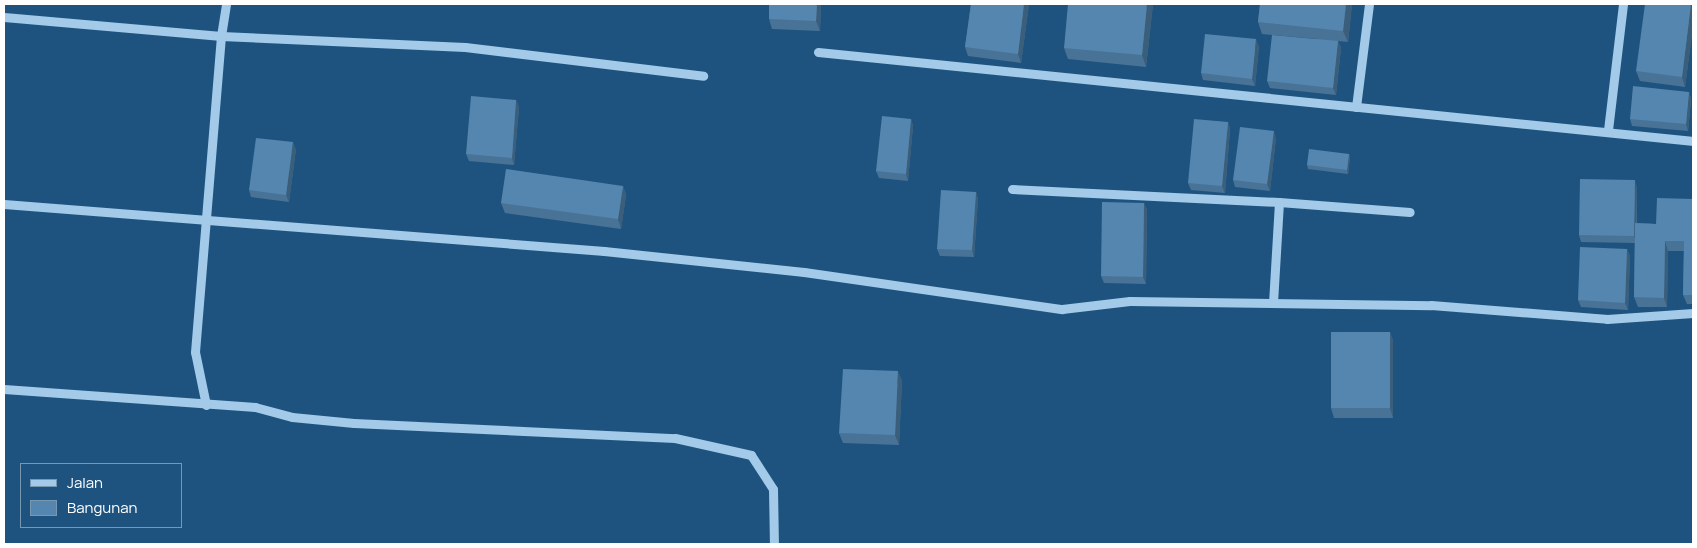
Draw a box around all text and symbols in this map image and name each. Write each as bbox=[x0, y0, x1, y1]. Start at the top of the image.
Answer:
legend bbox=[20, 463, 182, 528]
text: Jalan bbox=[67, 472, 103, 493]
text: Bangunan bbox=[67, 497, 137, 518]

